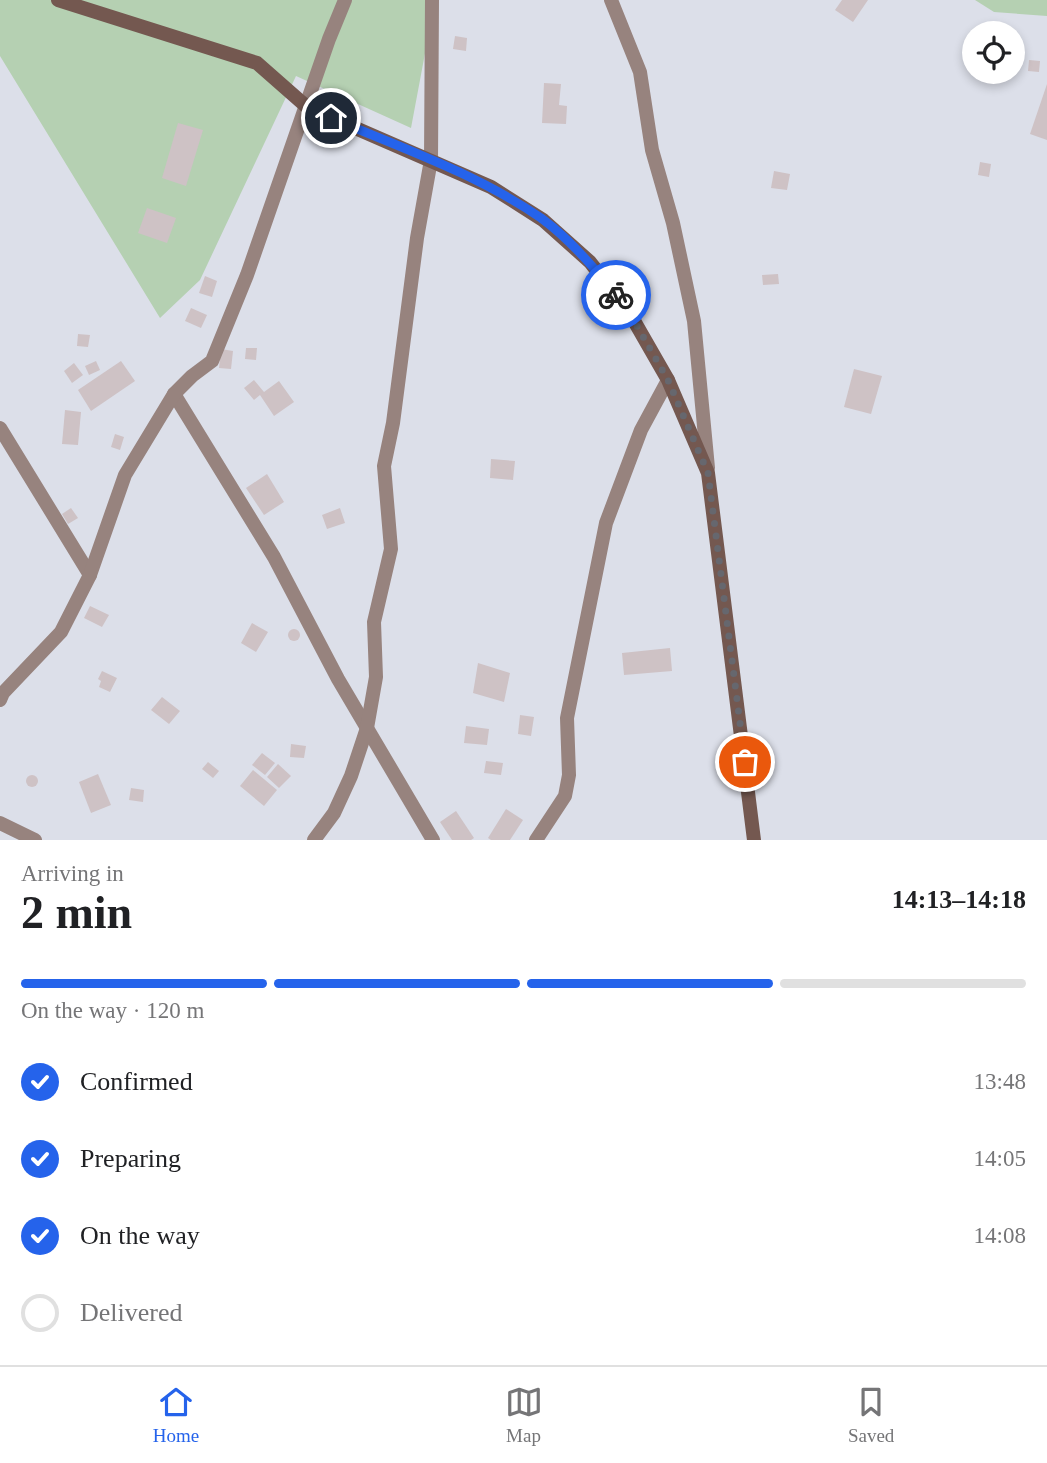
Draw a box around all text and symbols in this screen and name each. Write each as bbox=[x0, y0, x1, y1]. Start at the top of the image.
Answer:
map controls bbox=[962, 21, 1025, 84]
button: locate bbox=[962, 21, 1025, 84]
pin bbox=[301, 88, 361, 148]
icon: home bbox=[312, 99, 350, 137]
courier bbox=[581, 260, 651, 330]
icon: bike bbox=[597, 276, 635, 314]
pin bbox=[715, 732, 775, 792]
icon: bag bbox=[726, 743, 764, 781]
text: Arriving in bbox=[21, 861, 124, 886]
text: 14:13–14:18 bbox=[892, 885, 1026, 914]
text: 2 min bbox=[21, 887, 132, 938]
text: On the way · 120 m bbox=[21, 998, 204, 1023]
icon: check bbox=[21, 1063, 59, 1101]
text: Confirmed bbox=[80, 1067, 193, 1096]
text: 13:48 bbox=[974, 1069, 1026, 1094]
icon: check bbox=[21, 1140, 59, 1178]
text: Preparing bbox=[80, 1144, 181, 1173]
text: 14:05 bbox=[974, 1146, 1026, 1171]
icon: check bbox=[21, 1217, 59, 1255]
text: On the way bbox=[80, 1221, 200, 1250]
text: 14:08 bbox=[974, 1223, 1026, 1248]
text: Delivered bbox=[80, 1298, 183, 1327]
tab: Home bbox=[153, 1383, 199, 1447]
tab: Map bbox=[505, 1383, 543, 1447]
tab: Saved bbox=[848, 1383, 894, 1447]

